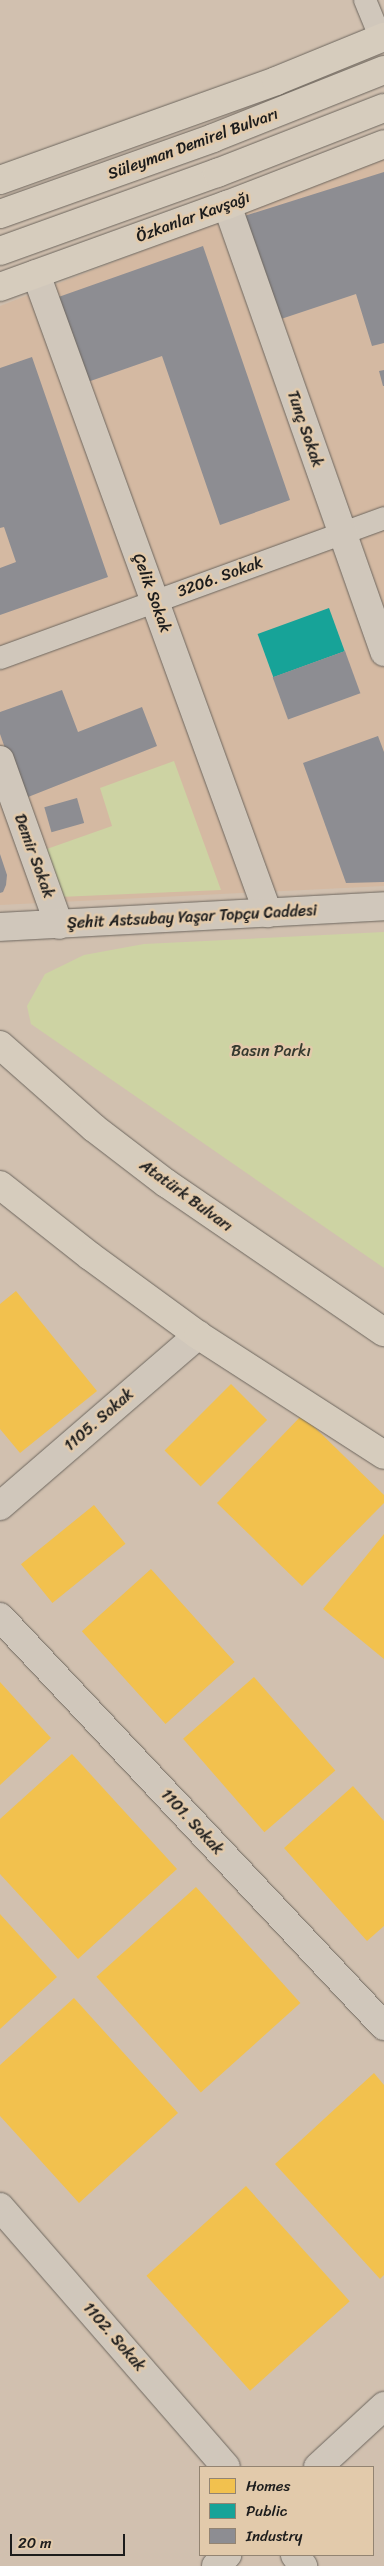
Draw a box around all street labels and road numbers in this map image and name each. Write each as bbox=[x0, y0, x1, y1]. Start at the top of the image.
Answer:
street label: Süleyman Demirel Bulvarı bbox=[105, 104, 281, 184]
street label: Özkanlar Kavşağı bbox=[134, 188, 252, 246]
street label: Tunç Sokak bbox=[283, 388, 327, 470]
street label: Çelik Sokak bbox=[129, 551, 175, 635]
street label: 3206. Sokak bbox=[175, 553, 265, 601]
street label: Demir Sokak bbox=[10, 811, 58, 901]
street label: Şehit Astsubay Yaşar Topçu Caddesi bbox=[66, 901, 318, 933]
street label: Atatürk Bulvarı bbox=[136, 1156, 236, 1236]
street label: 1105. Sokak bbox=[60, 1385, 138, 1455]
street label: 1101. Sokak bbox=[157, 1785, 227, 1859]
street label: 1102. Sokak bbox=[79, 2299, 149, 2375]

